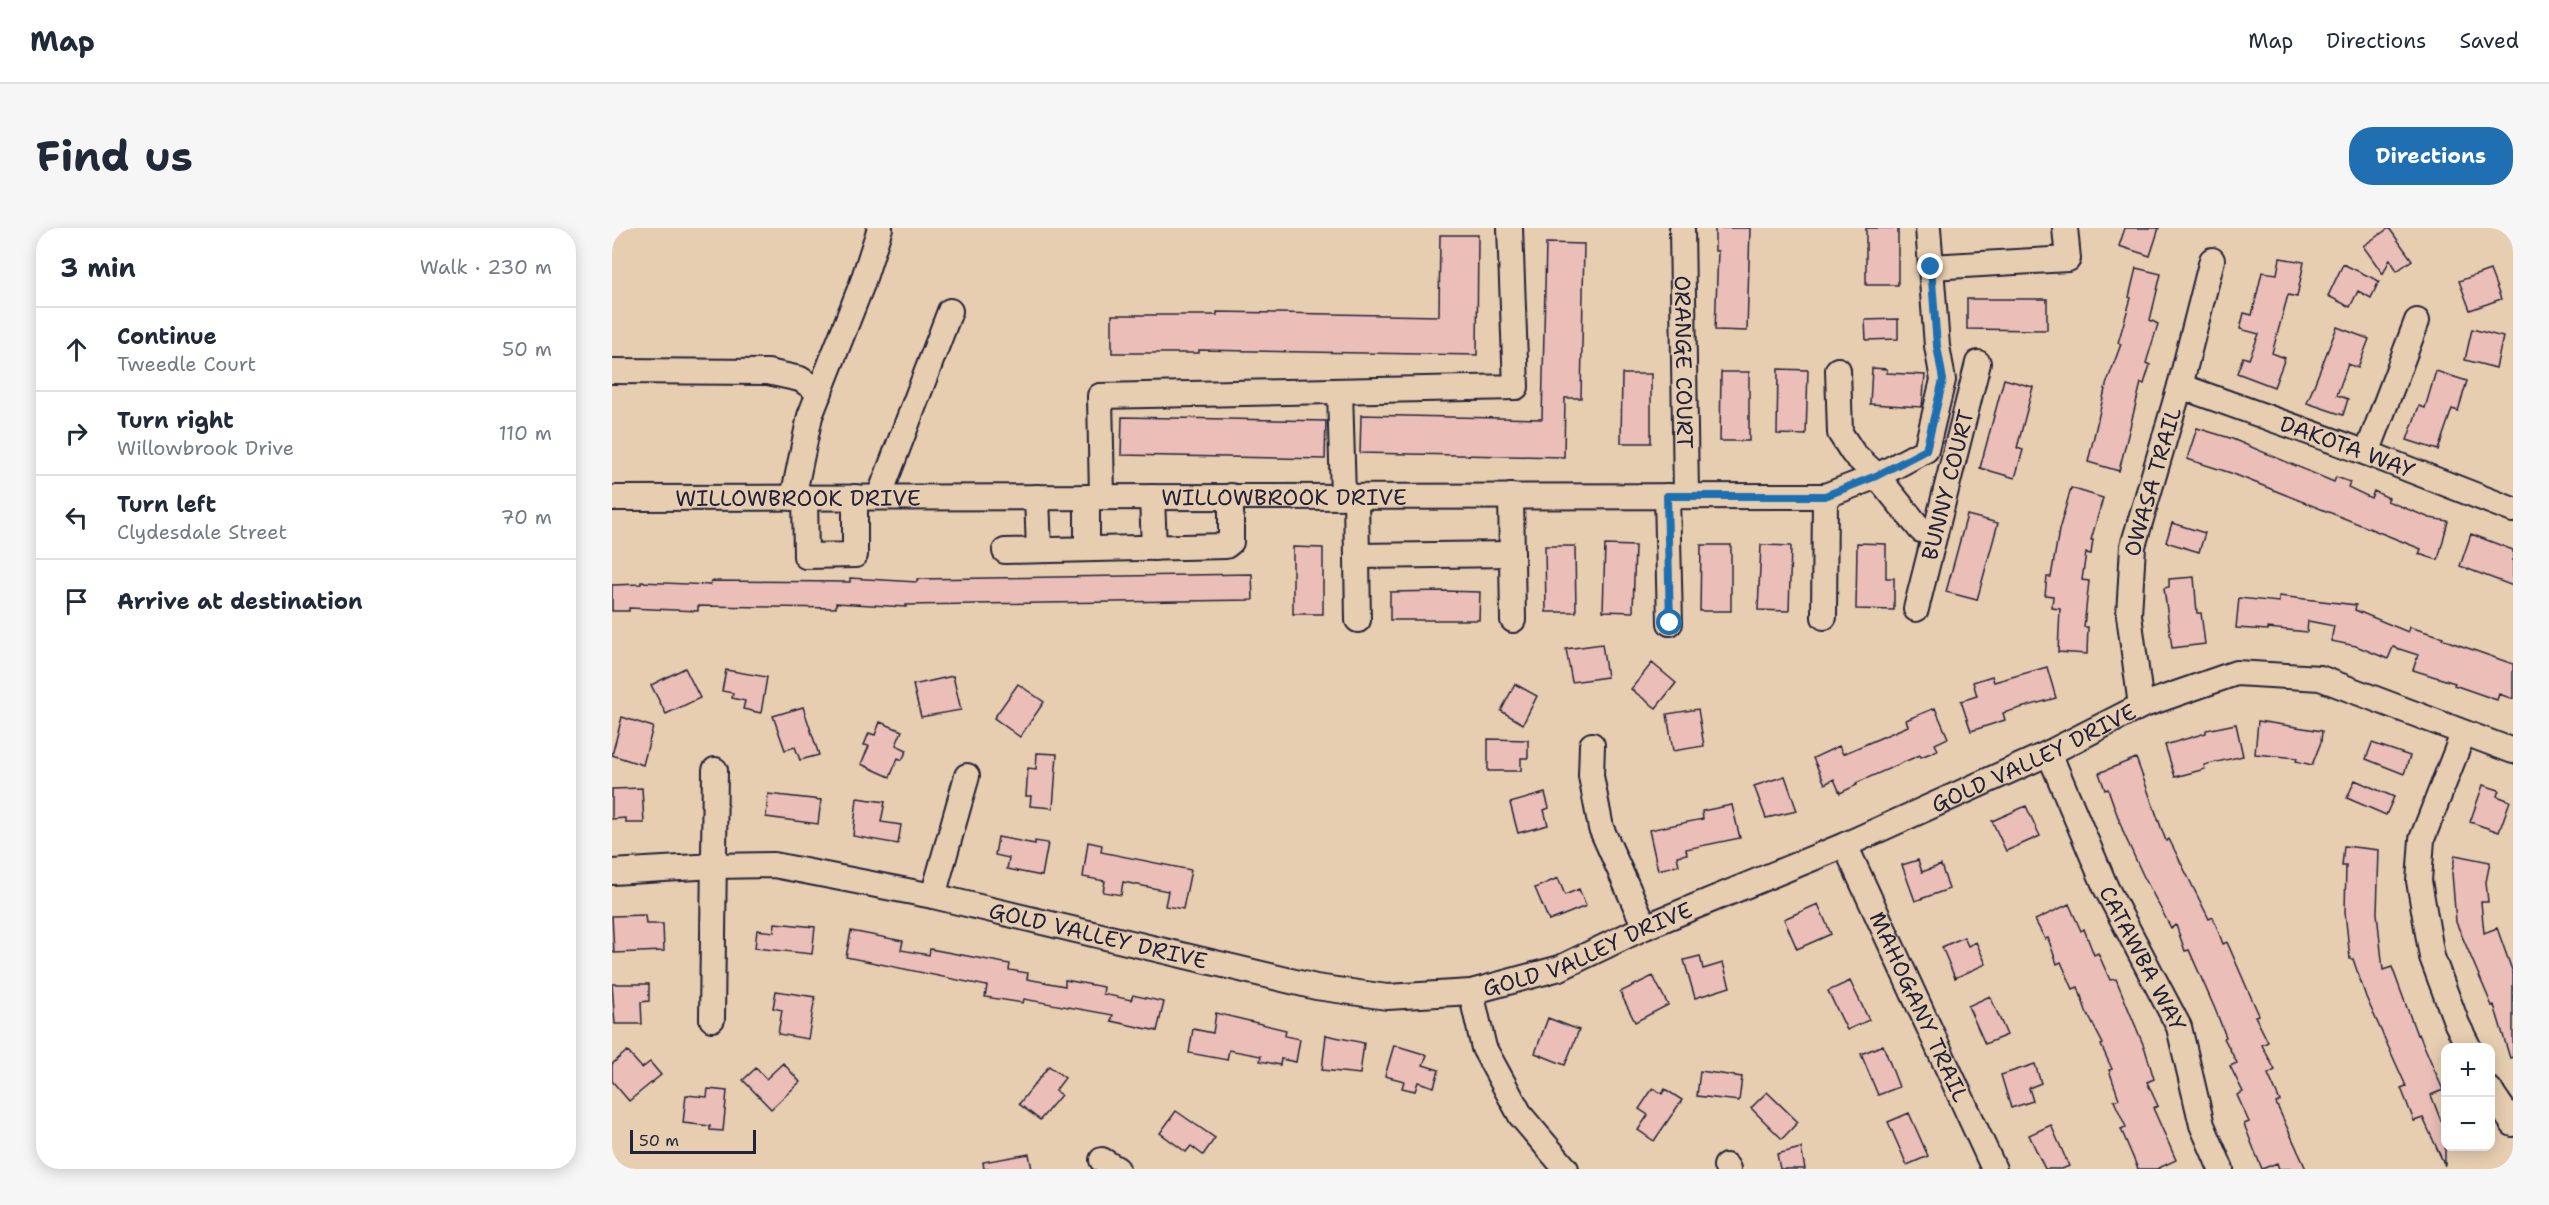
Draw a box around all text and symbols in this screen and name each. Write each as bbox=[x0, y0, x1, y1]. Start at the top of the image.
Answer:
text: Map bbox=[30, 22, 95, 60]
text: Map bbox=[2248, 27, 2293, 55]
text: Directions bbox=[2326, 27, 2426, 55]
text: Saved bbox=[2459, 27, 2519, 55]
button: Directions bbox=[2349, 127, 2513, 185]
text: Find us bbox=[36, 128, 193, 184]
text: 3 min bbox=[60, 250, 136, 285]
route end bbox=[1917, 253, 1943, 279]
text: Walk · 230 m bbox=[420, 254, 552, 280]
street label: ORANGE COURT bbox=[1668, 275, 1699, 449]
text: Continue bbox=[117, 322, 217, 351]
icon: ahead bbox=[60, 333, 93, 366]
text: 50 m bbox=[502, 336, 552, 362]
text: Tweedle Court bbox=[117, 351, 256, 377]
street label: OWASA TRAIL bbox=[2118, 404, 2188, 557]
text: Turn right bbox=[117, 406, 234, 435]
street label: BUNNY COURT bbox=[1915, 406, 1981, 563]
street label: DAKOTA WAY bbox=[2276, 409, 2419, 485]
icon: right bbox=[60, 417, 93, 450]
text: 110 m bbox=[498, 420, 552, 446]
text: Willowbrook Drive bbox=[117, 435, 294, 461]
street label: WILLOWBROOK DRIVE bbox=[675, 483, 921, 513]
street label: WILLOWBROOK DRIVE bbox=[1161, 483, 1407, 512]
text: Turn left bbox=[117, 490, 216, 519]
icon: left bbox=[60, 501, 93, 534]
text: 70 m bbox=[500, 504, 552, 530]
text: Clydesdale Street bbox=[117, 519, 287, 545]
icon: arrive bbox=[60, 585, 93, 618]
text: Arrive at destination bbox=[117, 587, 363, 616]
route start bbox=[1656, 609, 1682, 635]
street label: GOLD VALLEY DRIVE bbox=[1927, 697, 2141, 819]
street label: CATAWBA WAY bbox=[2092, 881, 2193, 1036]
street label: GOLD VALLEY DRIVE bbox=[1479, 895, 1697, 1003]
street label: GOLD VALLEY DRIVE bbox=[986, 896, 1210, 976]
street label: MAHOGANY TRAIL bbox=[1863, 907, 1975, 1107]
map controls bbox=[2441, 1043, 2495, 1151]
button: + bbox=[2441, 1043, 2495, 1097]
button: − bbox=[2441, 1097, 2495, 1151]
scale bar bbox=[630, 1127, 756, 1154]
text: 50 m bbox=[639, 1130, 679, 1151]

